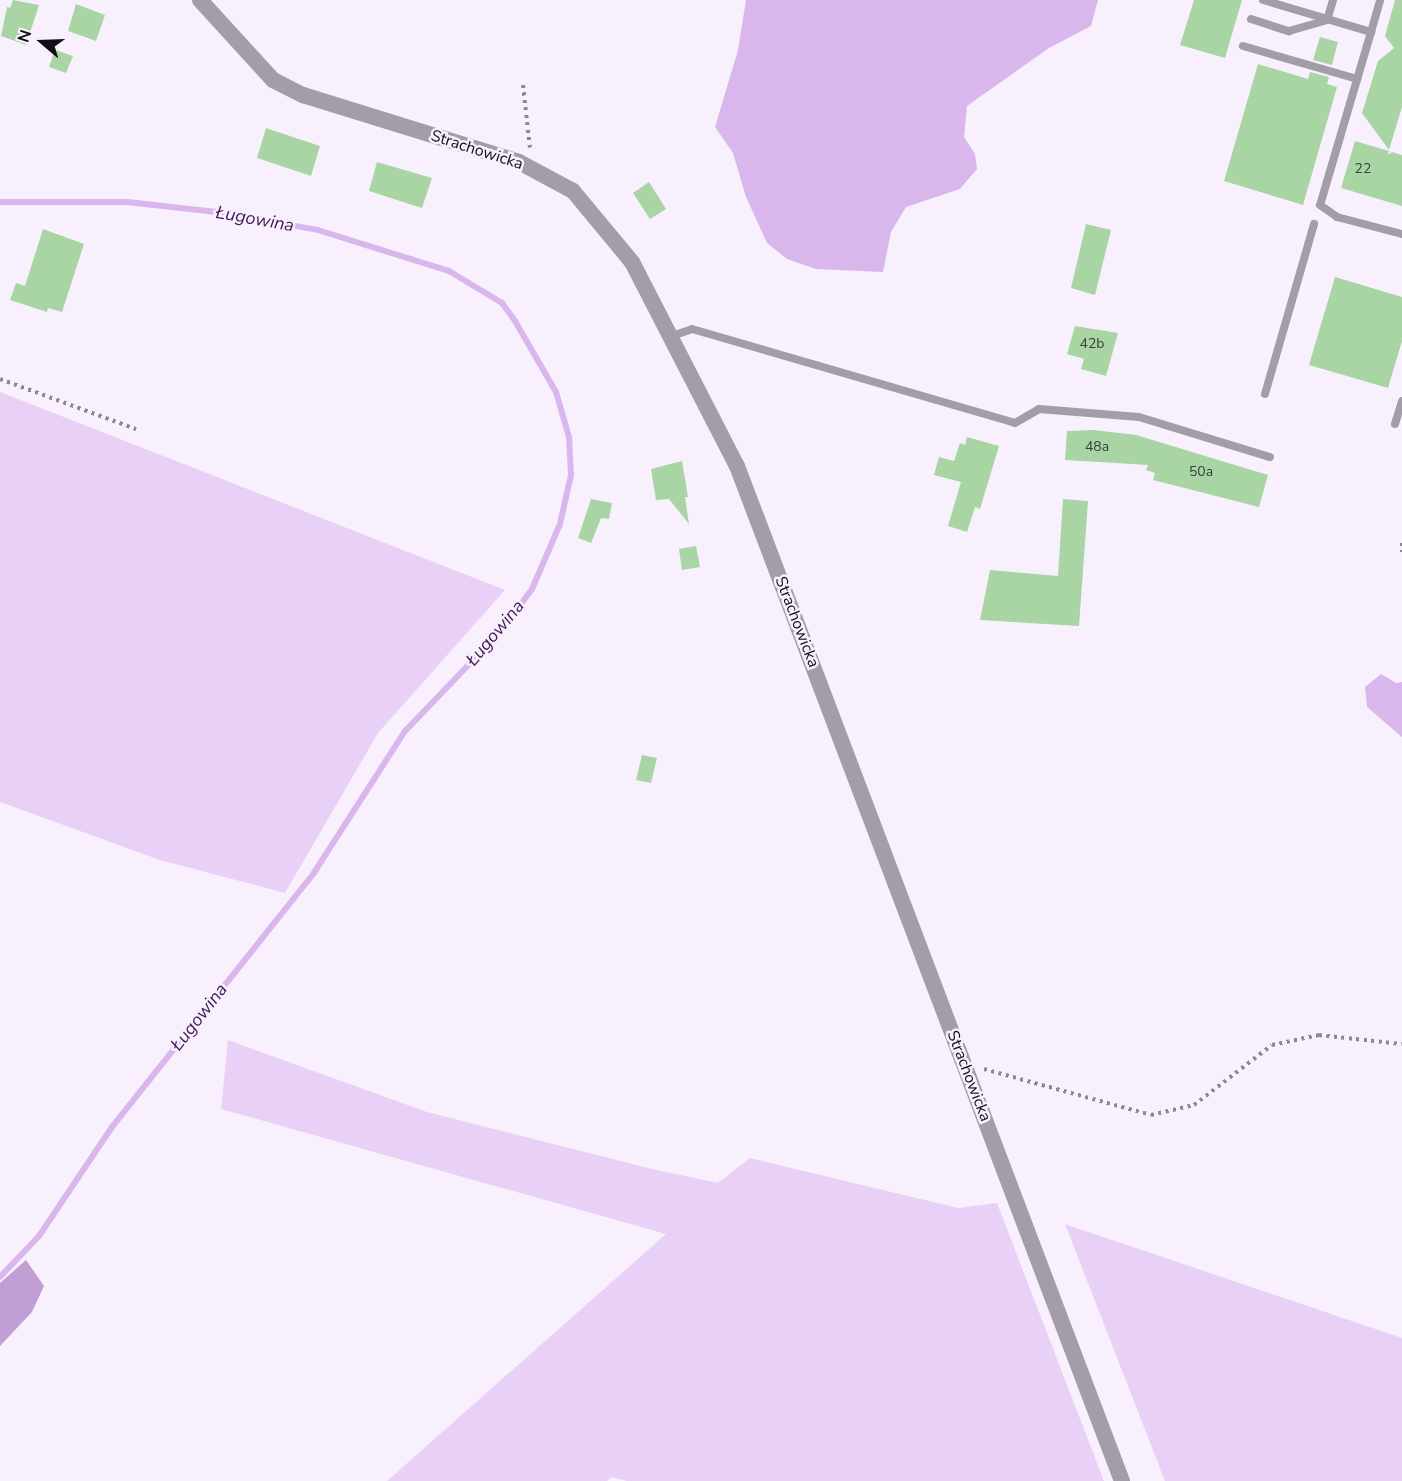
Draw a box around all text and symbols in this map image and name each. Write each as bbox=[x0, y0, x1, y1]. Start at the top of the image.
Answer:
north arrow bbox=[12, 12, 72, 72]
text: N bbox=[13, 27, 37, 45]
street label: Strachowicka bbox=[428, 126, 526, 174]
house number: 22 bbox=[1355, 161, 1371, 177]
water label: Ługowina bbox=[214, 201, 296, 237]
house number: 42b bbox=[1080, 336, 1104, 352]
house number: 48a bbox=[1085, 439, 1109, 455]
house number: 50a bbox=[1189, 464, 1213, 480]
street label: Strachowicka bbox=[771, 574, 823, 670]
water label: Ługowina bbox=[461, 596, 529, 670]
water label: Ługowina bbox=[166, 979, 232, 1055]
street label: Strachowicka bbox=[943, 1028, 995, 1124]

